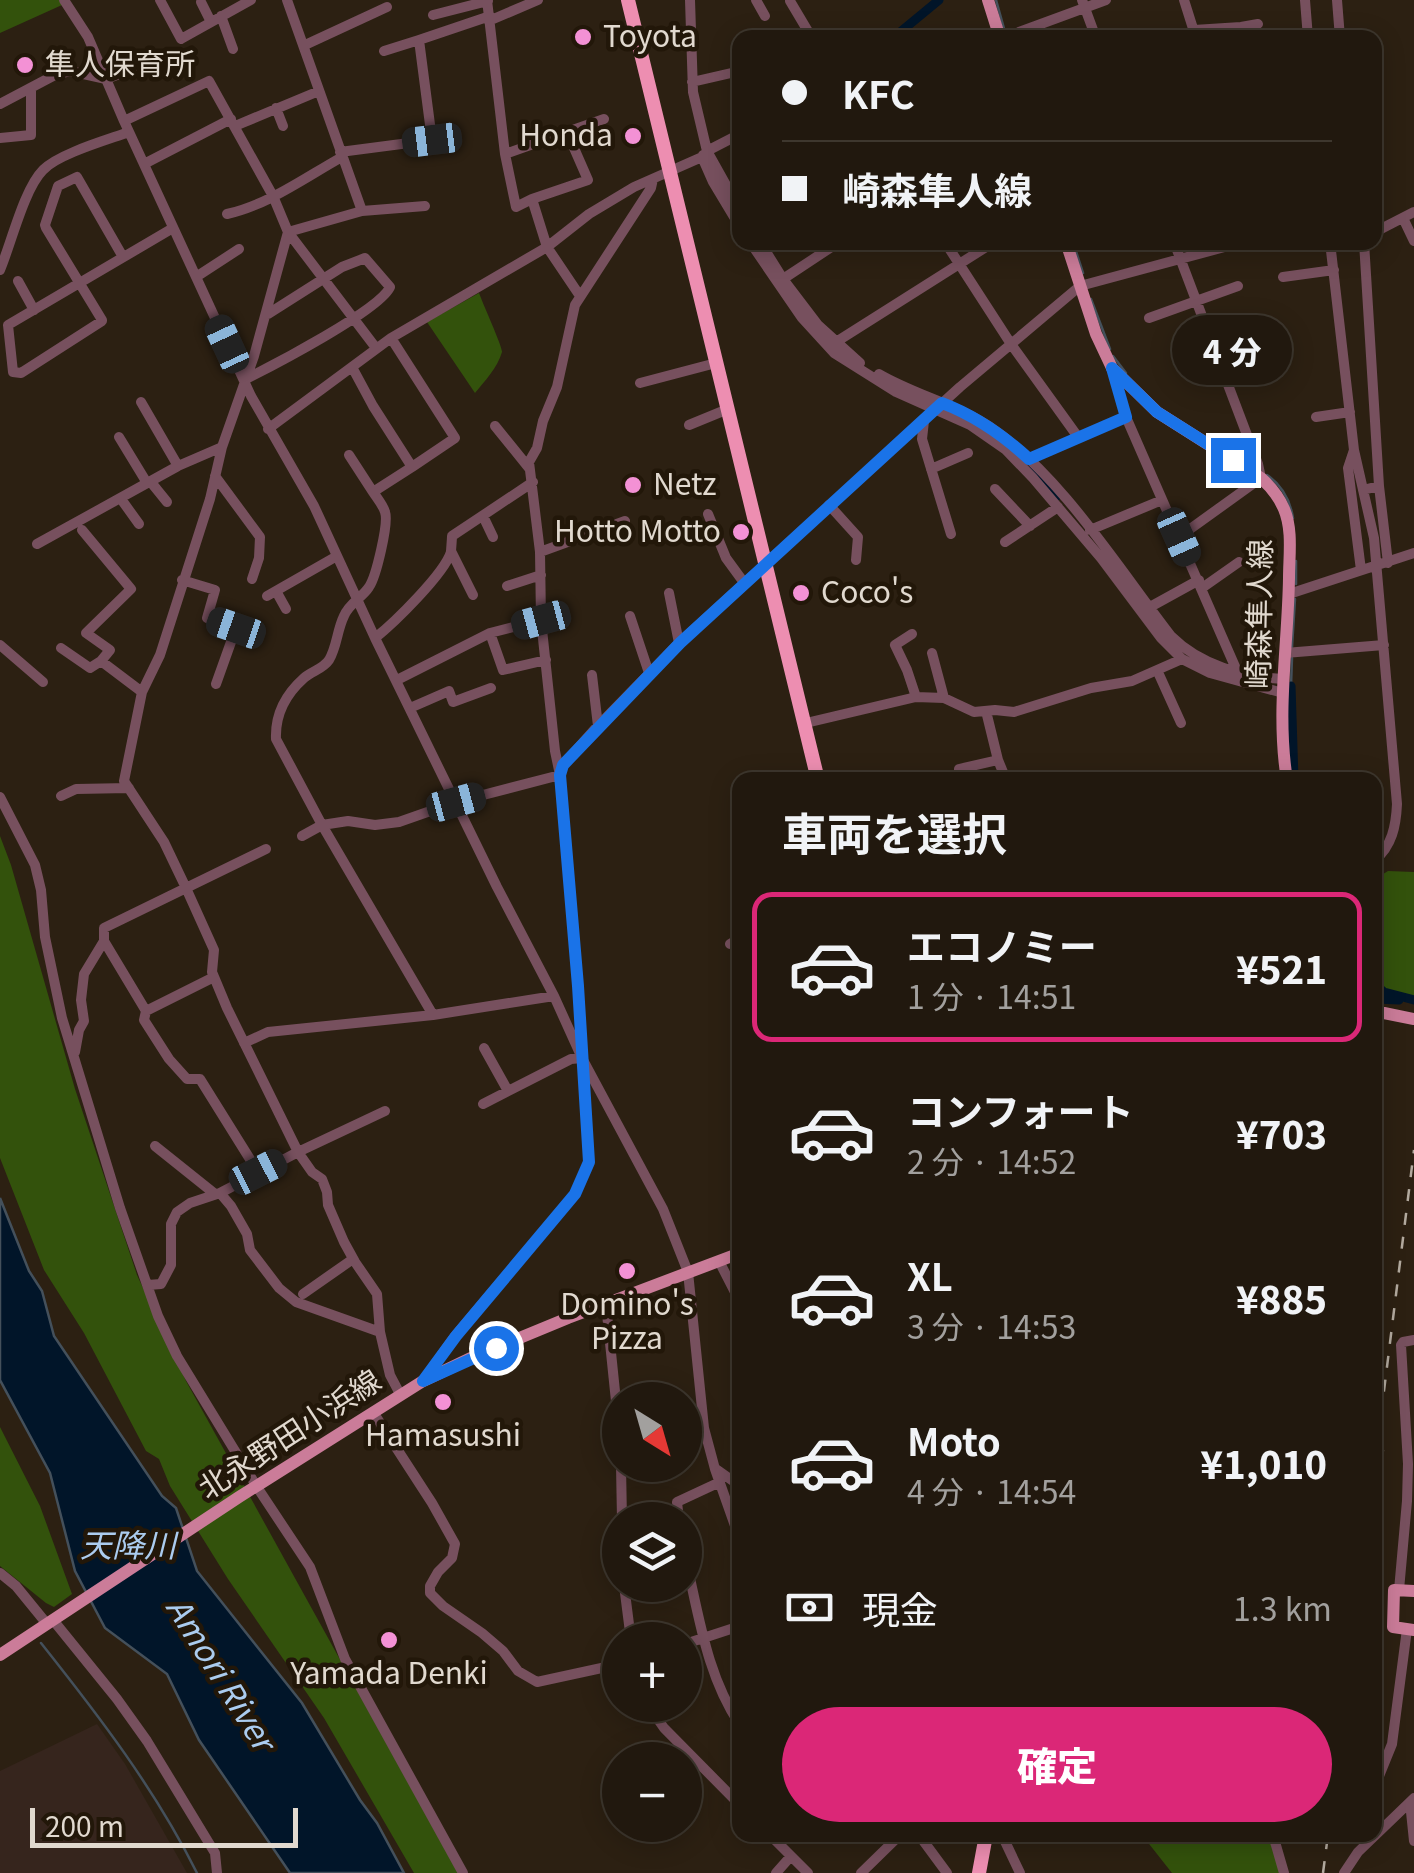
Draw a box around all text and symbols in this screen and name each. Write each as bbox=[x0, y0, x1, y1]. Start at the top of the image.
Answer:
place label: Toyota bbox=[603, 12, 697, 56]
marker: Toyota bbox=[572, 26, 594, 48]
place label: 隼人保育所 bbox=[45, 40, 195, 84]
marker: 隼人保育所 bbox=[14, 54, 36, 76]
text: KFC bbox=[842, 65, 915, 120]
place label: Honda bbox=[519, 111, 613, 155]
car bbox=[400, 121, 464, 159]
marker: Honda bbox=[622, 125, 644, 147]
text: 崎森隼人線 bbox=[842, 161, 1032, 216]
car bbox=[201, 310, 253, 378]
callout: 4 分 bbox=[1173, 315, 1293, 385]
text: 4 分 bbox=[1203, 327, 1261, 373]
route end bbox=[1211, 438, 1256, 483]
place label: Netz bbox=[653, 460, 716, 504]
marker: Netz bbox=[622, 474, 644, 496]
car bbox=[1153, 503, 1205, 571]
place label: Hotto Motto bbox=[554, 507, 721, 551]
marker: Hotto Motto bbox=[730, 521, 752, 543]
street label: 崎森隼人線 bbox=[1234, 539, 1280, 689]
place label: Coco's bbox=[821, 568, 913, 612]
marker: Coco's bbox=[790, 582, 812, 604]
car bbox=[508, 598, 574, 642]
car bbox=[203, 604, 269, 652]
car bbox=[423, 780, 489, 824]
text: 車両を選択 bbox=[782, 799, 1007, 864]
text: エコノミー bbox=[907, 917, 1097, 972]
icon: car bbox=[787, 922, 877, 1012]
text: ¥521 bbox=[1236, 940, 1327, 995]
text: 1 分 · 14:51 bbox=[907, 972, 1076, 1018]
text: コンフォート bbox=[907, 1082, 1134, 1137]
icon: car bbox=[787, 1087, 877, 1177]
text: ¥703 bbox=[1236, 1105, 1327, 1160]
text: 2 分 · 14:52 bbox=[907, 1137, 1076, 1183]
car bbox=[224, 1145, 292, 1199]
text: XL bbox=[907, 1247, 953, 1302]
icon: car bbox=[787, 1252, 877, 1342]
marker: Domino's Pizza bbox=[616, 1260, 638, 1282]
text: ¥885 bbox=[1236, 1270, 1327, 1325]
place label: Domino's Pizza bbox=[560, 1280, 694, 1358]
text: 3 分 · 14:53 bbox=[907, 1302, 1076, 1348]
route start bbox=[474, 1326, 519, 1371]
street label: 北永野田小浜線 bbox=[188, 1357, 388, 1508]
north arrow bbox=[602, 1382, 702, 1482]
map controls bbox=[602, 1382, 702, 1842]
marker: Hamasushi bbox=[432, 1391, 454, 1413]
place label: Hamasushi bbox=[365, 1411, 521, 1455]
text: Moto bbox=[907, 1412, 1001, 1467]
icon: car bbox=[787, 1417, 877, 1507]
text: ¥1,010 bbox=[1200, 1435, 1327, 1490]
text: 4 分 · 14:54 bbox=[907, 1467, 1076, 1513]
button: layers bbox=[602, 1502, 702, 1602]
water label: 天降川 bbox=[80, 1520, 179, 1566]
icon: cash bbox=[782, 1580, 837, 1635]
text: 現金 bbox=[862, 1580, 938, 1635]
text: 1.3 km bbox=[1233, 1584, 1332, 1630]
water label: Amori River bbox=[157, 1587, 290, 1762]
button: + bbox=[602, 1622, 702, 1722]
marker: Yamada Denki bbox=[378, 1629, 400, 1651]
place label: Yamada Denki bbox=[289, 1649, 488, 1693]
button: 確定 bbox=[782, 1707, 1332, 1822]
button: − bbox=[602, 1742, 702, 1842]
scale bar bbox=[30, 1803, 298, 1848]
text: 200 m bbox=[45, 1805, 124, 1845]

